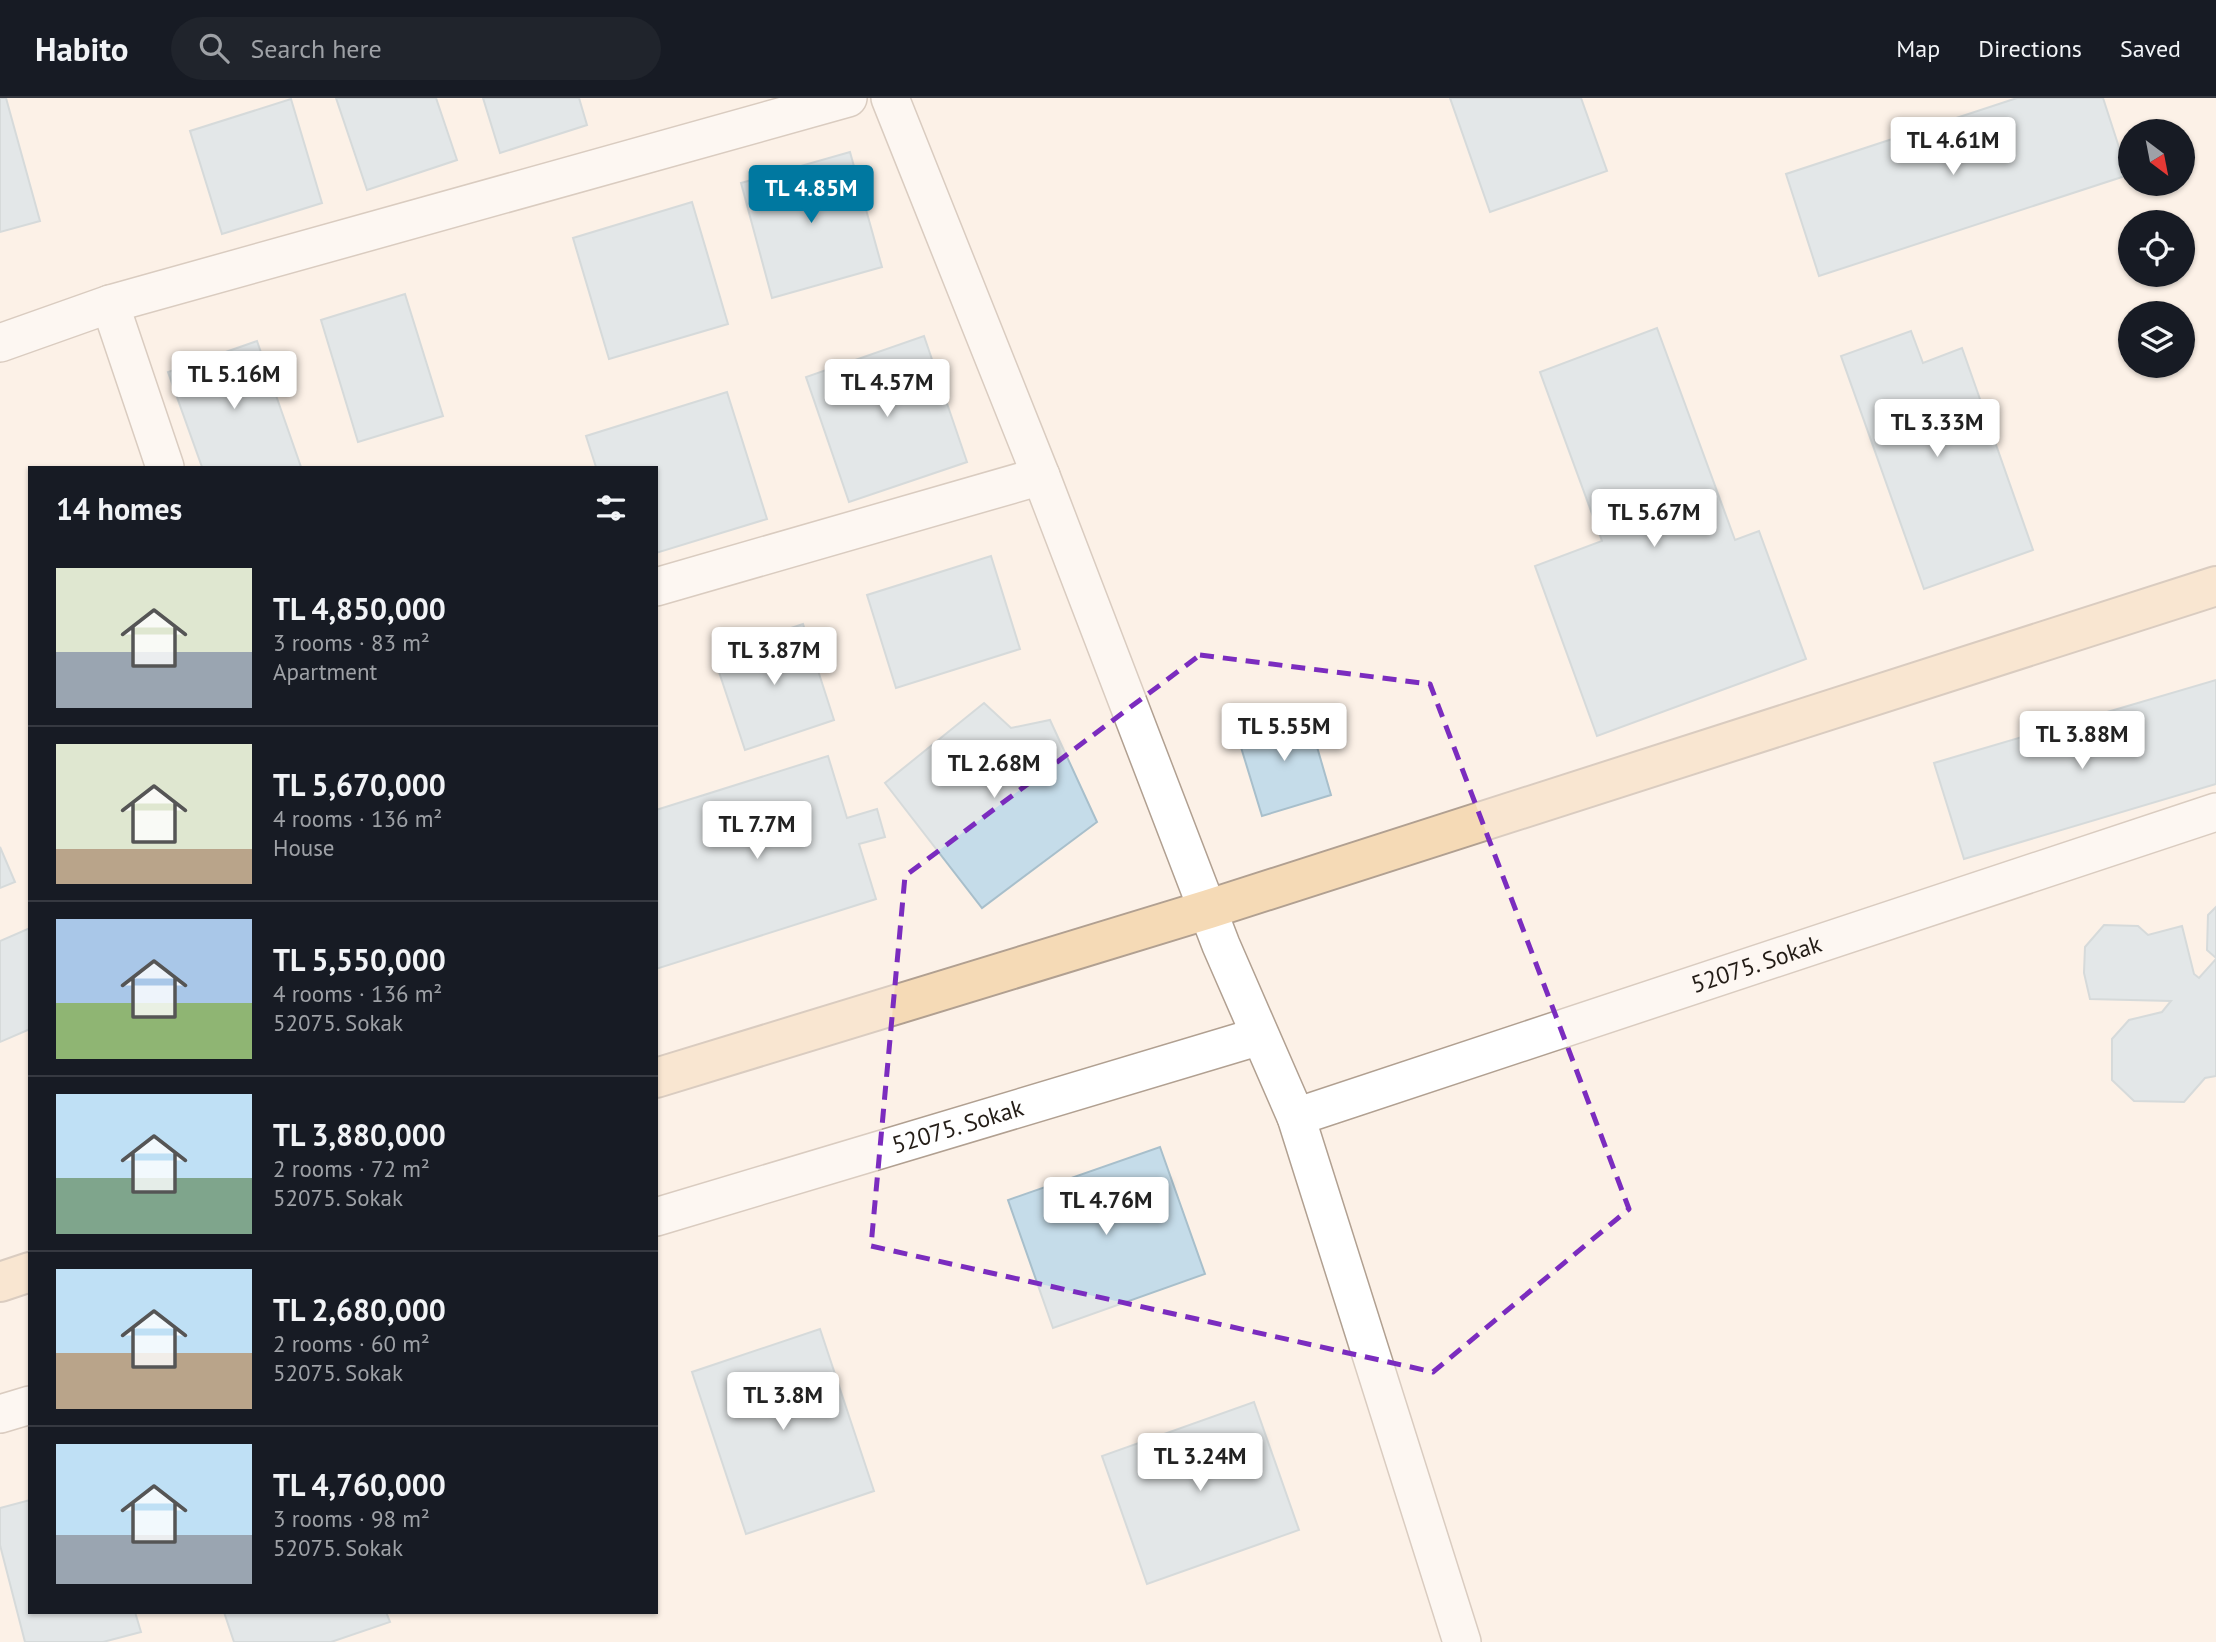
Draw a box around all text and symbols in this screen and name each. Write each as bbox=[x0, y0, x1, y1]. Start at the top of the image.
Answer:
search box bbox=[171, 17, 661, 80]
text: Habito bbox=[35, 27, 129, 70]
icon: search bbox=[195, 29, 233, 67]
text: Search here bbox=[251, 32, 382, 65]
text: Map bbox=[1896, 33, 1940, 64]
text: Directions bbox=[1978, 33, 2082, 64]
text: Saved bbox=[2120, 33, 2181, 64]
pin: TL 4.61M bbox=[1881, 118, 2025, 177]
north arrow bbox=[2118, 119, 2194, 196]
map controls bbox=[2118, 119, 2195, 378]
text: TL 4.61M bbox=[1907, 125, 1999, 154]
pin: TL 4.85M bbox=[739, 166, 883, 225]
text: TL 4.85M bbox=[765, 173, 857, 202]
button: locate bbox=[2118, 210, 2195, 287]
button: layers bbox=[2118, 301, 2195, 378]
pin: TL 5.16M bbox=[162, 352, 306, 411]
text: TL 5.16M bbox=[188, 359, 280, 388]
pin: TL 4.57M bbox=[815, 360, 959, 419]
text: TL 4.57M bbox=[841, 367, 933, 396]
pin: TL 3.33M bbox=[1865, 400, 2009, 459]
text: TL 3.33M bbox=[1891, 407, 1983, 436]
text: 14 homes bbox=[56, 489, 182, 528]
icon: filters bbox=[592, 489, 630, 527]
pin: TL 5.67M bbox=[1582, 490, 1726, 549]
text: TL 5.67M bbox=[1608, 497, 1700, 526]
text: TL 4,850,000 bbox=[273, 589, 446, 628]
icon: home bbox=[112, 596, 196, 680]
text: 3 rooms · 83 m² bbox=[273, 628, 430, 657]
pin: TL 3.87M bbox=[702, 628, 846, 687]
text: TL 3.87M bbox=[728, 635, 820, 664]
text: Apartment bbox=[273, 657, 377, 686]
pin: TL 5.55M bbox=[1212, 704, 1356, 763]
text: TL 5.55M bbox=[1238, 711, 1330, 740]
pin: TL 3.88M bbox=[2010, 712, 2154, 771]
text: TL 3.88M bbox=[2036, 719, 2128, 748]
pin: TL 2.68M bbox=[922, 740, 1066, 800]
text: TL 2.68M bbox=[948, 748, 1040, 777]
text: TL 5,670,000 bbox=[273, 765, 446, 804]
icon: home bbox=[112, 772, 196, 856]
pin: TL 7.7M bbox=[692, 802, 822, 861]
text: 4 rooms · 136 m² bbox=[273, 804, 442, 833]
text: TL 7.7M bbox=[719, 809, 795, 838]
text: House bbox=[273, 833, 335, 862]
street label: 52075. Sokak bbox=[1687, 928, 1826, 1000]
text: TL 5,550,000 bbox=[273, 940, 446, 979]
icon: home bbox=[112, 947, 196, 1031]
text: 4 rooms · 136 m² bbox=[273, 979, 442, 1008]
text: 52075. Sokak bbox=[273, 1008, 403, 1037]
street label: 52075. Sokak bbox=[888, 1092, 1028, 1160]
text: TL 3,880,000 bbox=[273, 1115, 446, 1154]
icon: home bbox=[112, 1122, 196, 1206]
text: 2 rooms · 72 m² bbox=[273, 1154, 430, 1183]
pin: TL 4.76M bbox=[1034, 1178, 1178, 1237]
text: 52075. Sokak bbox=[273, 1183, 403, 1212]
text: TL 4.76M bbox=[1060, 1185, 1152, 1214]
text: TL 2,680,000 bbox=[273, 1290, 446, 1329]
icon: home bbox=[112, 1297, 196, 1381]
text: 2 rooms · 60 m² bbox=[273, 1329, 430, 1358]
text: 52075. Sokak bbox=[273, 1358, 403, 1387]
pin: TL 3.8M bbox=[718, 1372, 848, 1432]
text: TL 3.8M bbox=[743, 1380, 823, 1409]
pin: TL 3.24M bbox=[1128, 1434, 1272, 1493]
text: TL 3.24M bbox=[1154, 1441, 1246, 1470]
text: TL 4,760,000 bbox=[273, 1465, 446, 1504]
icon: home bbox=[112, 1472, 196, 1556]
text: 3 rooms · 98 m² bbox=[273, 1504, 430, 1533]
text: 52075. Sokak bbox=[273, 1533, 403, 1562]

